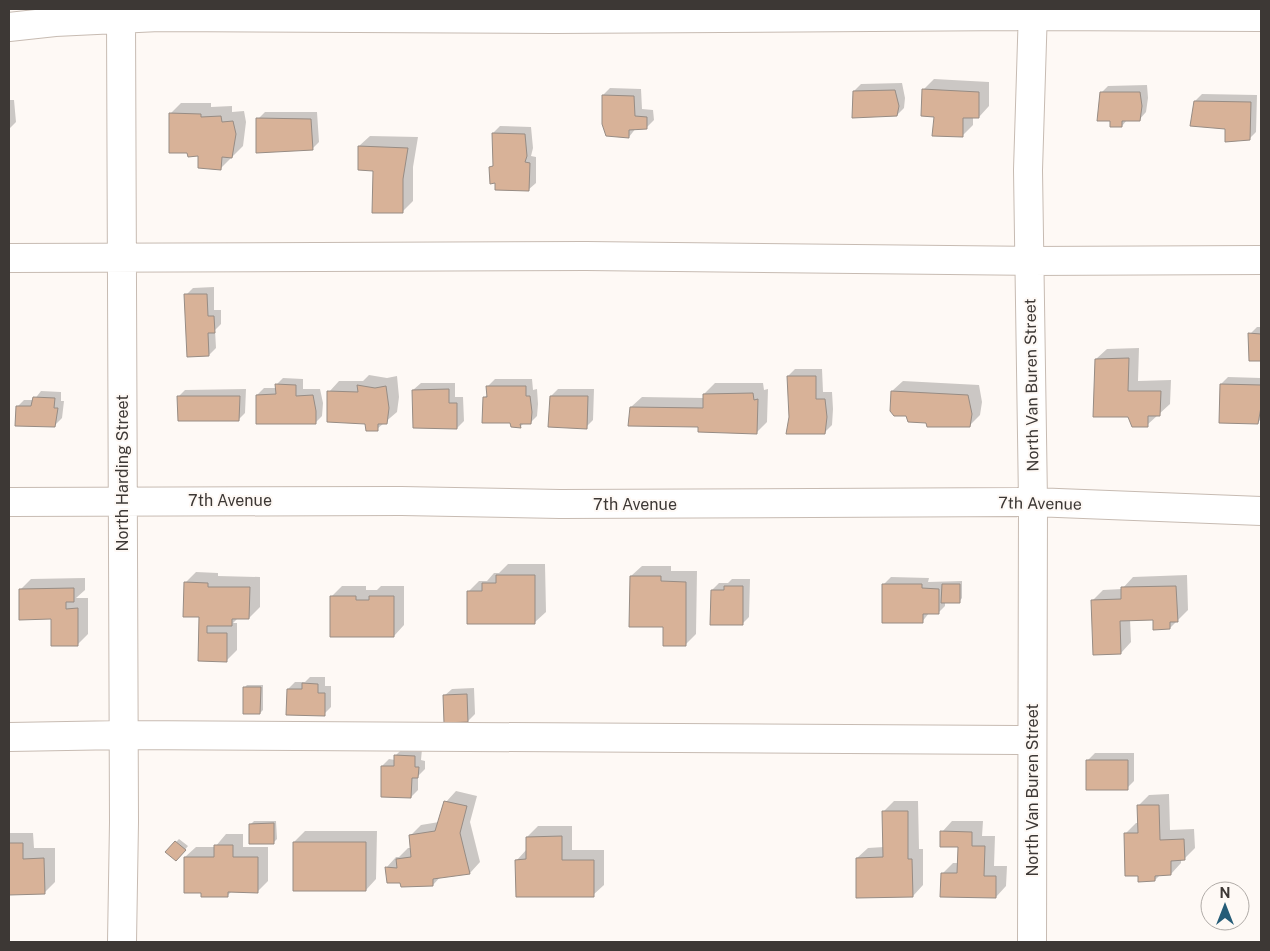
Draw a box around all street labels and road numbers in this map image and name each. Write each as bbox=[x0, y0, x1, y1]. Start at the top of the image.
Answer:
street label: North Van Buren Street bbox=[1020, 298, 1043, 472]
street label: North Harding Street bbox=[113, 394, 132, 552]
street label: 7th Avenue bbox=[188, 491, 272, 510]
street label: 7th Avenue bbox=[998, 493, 1082, 514]
street label: 7th Avenue bbox=[593, 495, 677, 514]
street label: North Van Buren Street bbox=[1023, 703, 1042, 877]

